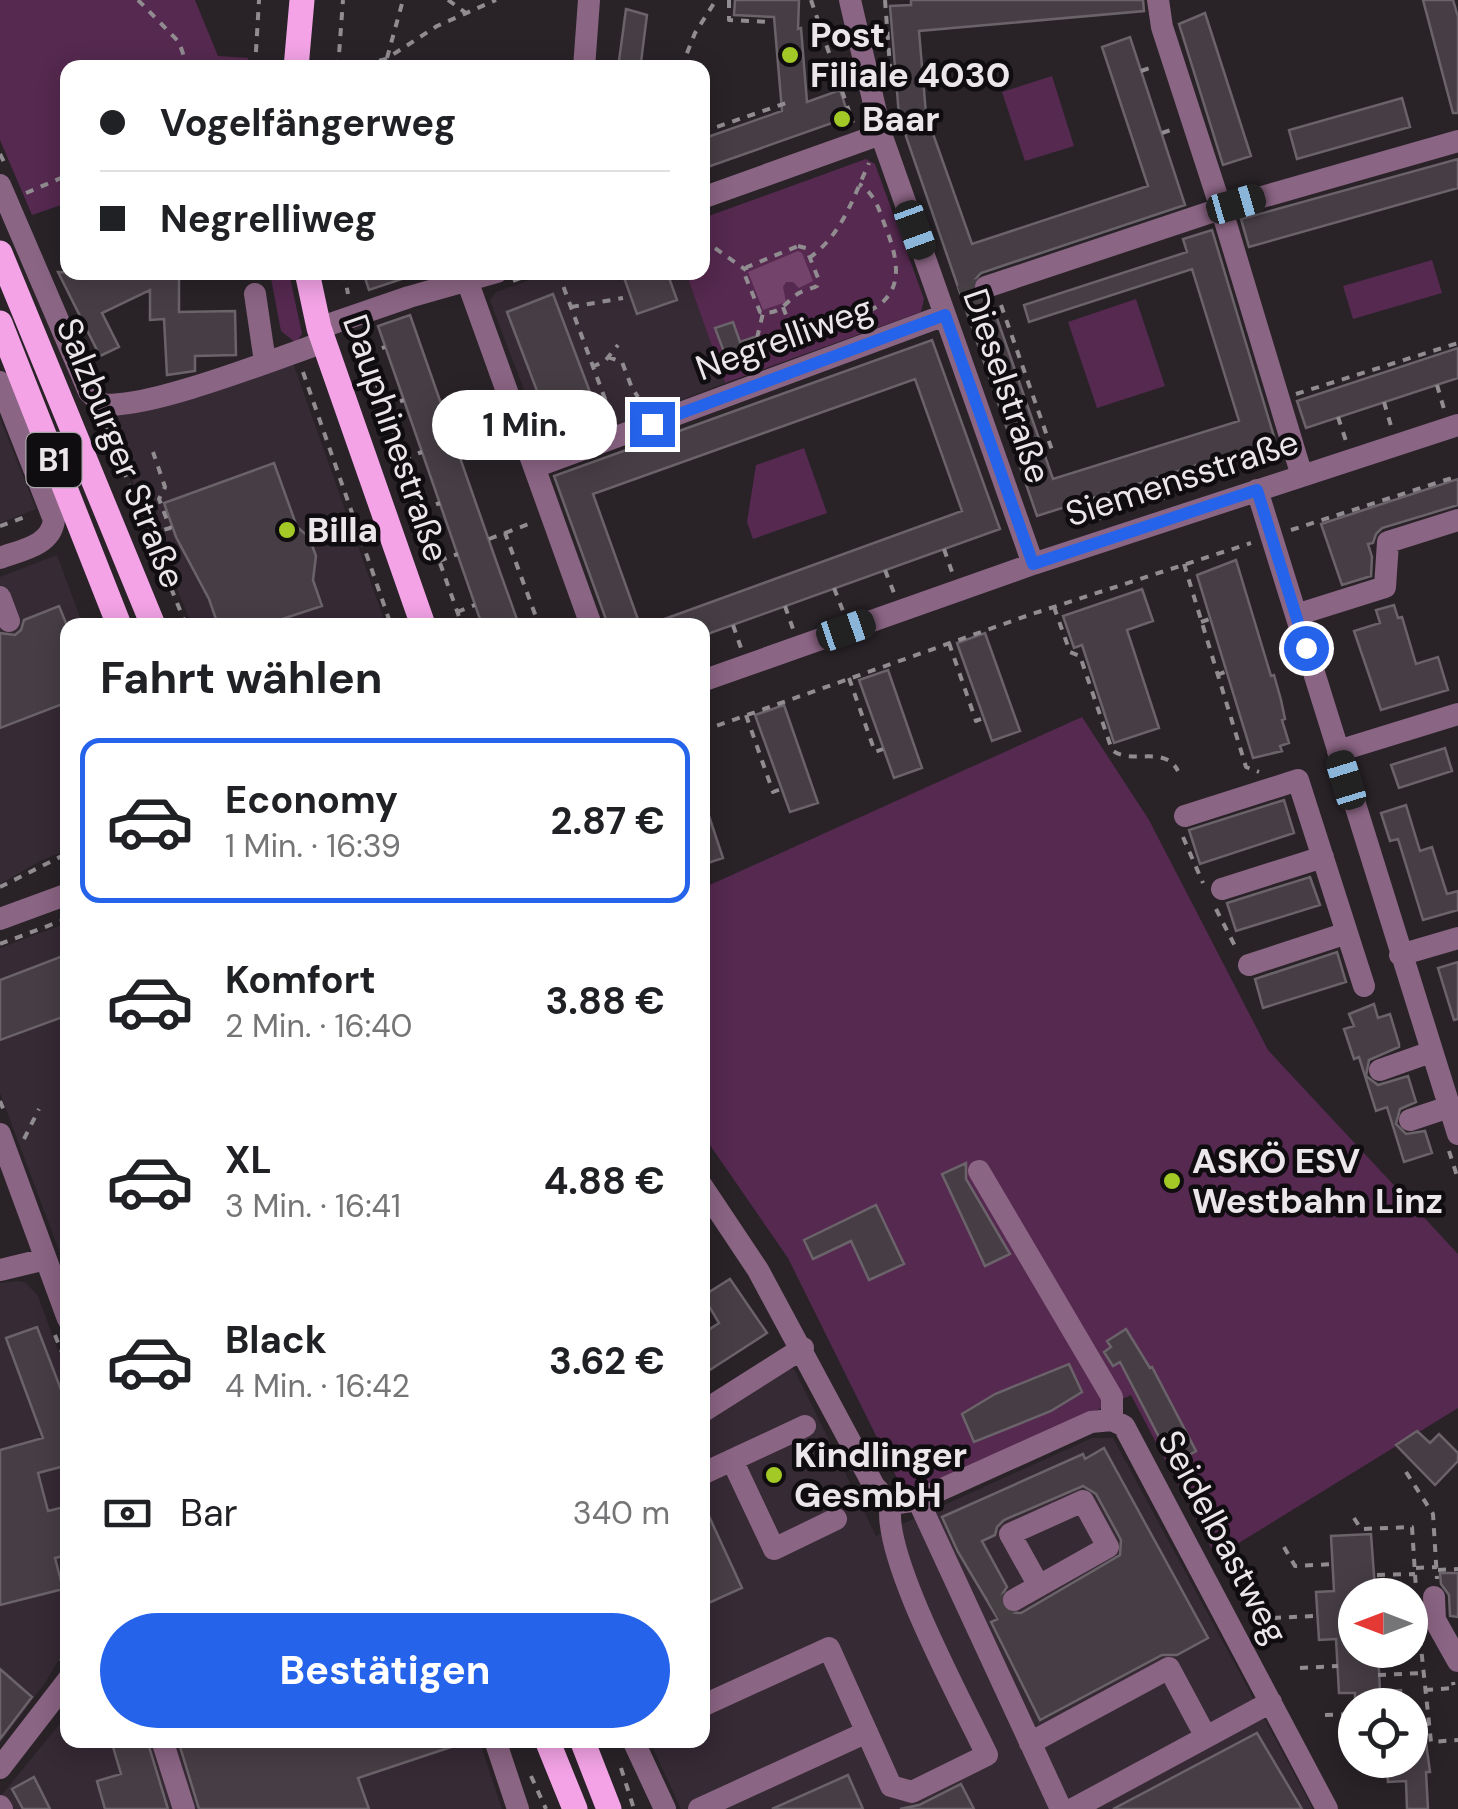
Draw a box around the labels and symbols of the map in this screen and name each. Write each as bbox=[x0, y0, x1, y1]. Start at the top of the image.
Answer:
place label: Post Filiale 4030 bbox=[810, 12, 1010, 98]
marker: Post Filiale 4030 bbox=[779, 44, 801, 66]
place label: Baar bbox=[862, 96, 940, 142]
marker: Baar bbox=[831, 108, 853, 130]
car bbox=[1203, 181, 1269, 227]
car bbox=[891, 197, 939, 263]
street label: Dieselstraße bbox=[952, 283, 1062, 489]
street label: Negrelliweg bbox=[689, 285, 879, 391]
street label: Dauphinestraße bbox=[332, 308, 460, 568]
street label: Salzburger Straße bbox=[46, 311, 196, 595]
callout: 1 Min. bbox=[432, 389, 617, 459]
route end bbox=[630, 402, 675, 447]
street label: Siemensstraße bbox=[1060, 419, 1304, 537]
road number: B1 bbox=[27, 433, 82, 487]
place label: Billa bbox=[307, 507, 378, 553]
marker: Billa bbox=[276, 519, 298, 541]
car bbox=[813, 606, 879, 654]
route start bbox=[1284, 626, 1329, 671]
car bbox=[1323, 747, 1369, 813]
place label: ASKÖ ESV Westbahn Linz bbox=[1192, 1138, 1443, 1224]
marker: ASKÖ ESV Westbahn Linz bbox=[1161, 1170, 1183, 1192]
street label: Seidelbastweg bbox=[1148, 1422, 1298, 1652]
place label: Kindlinger GesmbH bbox=[794, 1432, 967, 1518]
marker: Kindlinger GesmbH bbox=[763, 1464, 785, 1486]
north arrow bbox=[1338, 1578, 1428, 1668]

